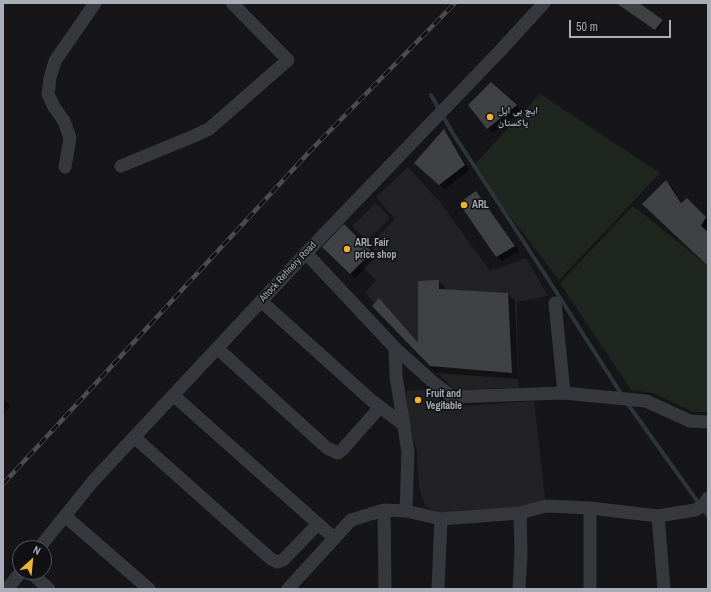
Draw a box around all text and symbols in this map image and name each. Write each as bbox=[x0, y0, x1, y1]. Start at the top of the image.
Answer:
scale bar bbox=[571, 12, 673, 38]
text: 50 m bbox=[576, 19, 598, 35]
place label: ایچ بی ایل پاکستان bbox=[498, 105, 538, 128]
marker: ایچ بی ایل پاکستان bbox=[485, 112, 495, 122]
place label: ARL bbox=[472, 199, 489, 211]
marker: ARL bbox=[459, 200, 469, 210]
place label: ARL Fair price shop bbox=[355, 237, 396, 260]
street label: Attock Refinery Road bbox=[257, 239, 319, 305]
marker: ARL Fair price shop bbox=[342, 244, 352, 254]
place label: Fruit and Vegitable bbox=[426, 388, 462, 412]
marker: Fruit and Vegitable bbox=[413, 395, 423, 405]
north arrow bbox=[12, 540, 52, 580]
text: N bbox=[31, 542, 43, 558]

